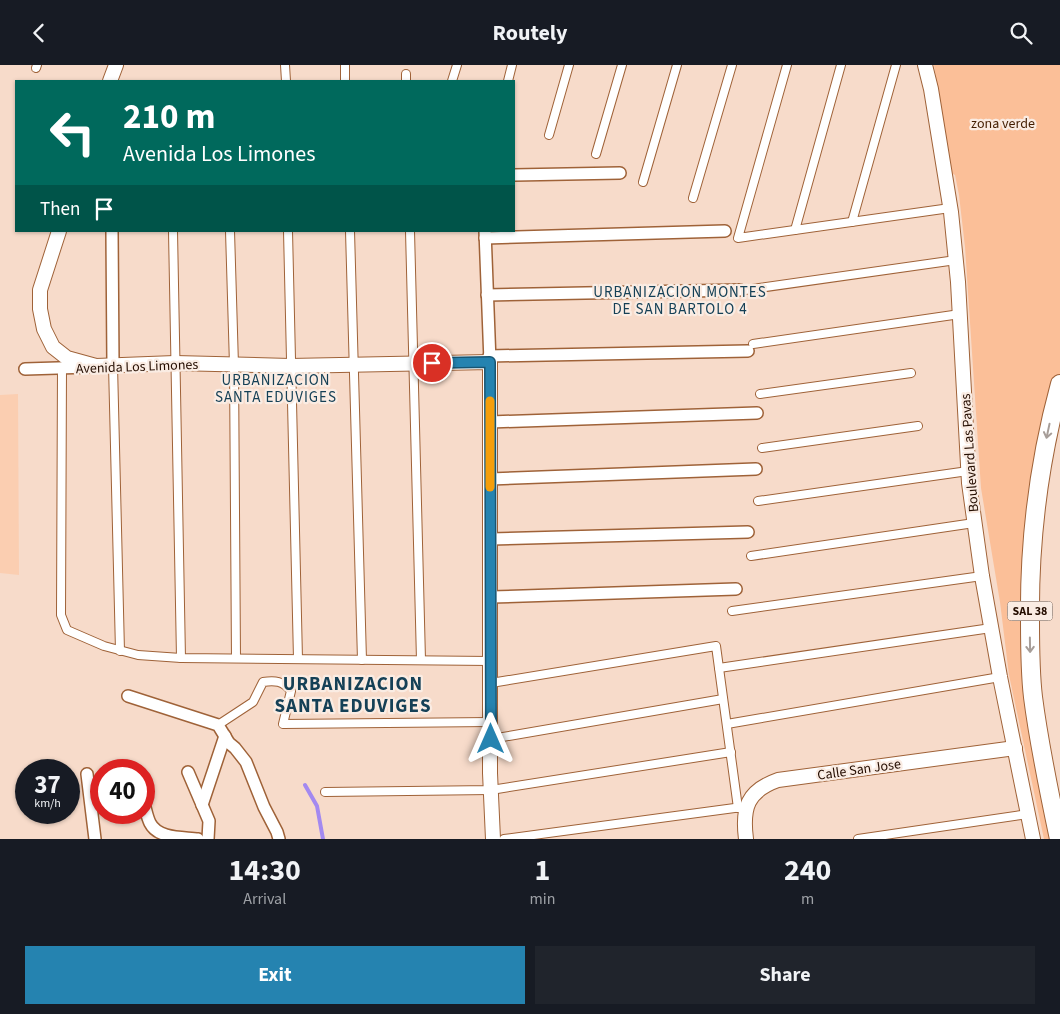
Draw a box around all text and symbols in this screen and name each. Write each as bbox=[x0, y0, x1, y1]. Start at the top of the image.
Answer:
text: Routely bbox=[492, 17, 568, 49]
icon: back bbox=[25, 19, 53, 47]
icon: search bbox=[1007, 19, 1035, 47]
text: 210 m bbox=[123, 92, 215, 142]
icon: left bbox=[40, 100, 105, 165]
park label: zona verde bbox=[971, 114, 1035, 134]
text: Avenida Los Limones bbox=[123, 138, 315, 170]
icon: arrive bbox=[90, 195, 118, 223]
text: Then bbox=[40, 196, 80, 223]
district label: URBANIZACION MONTES DE SAN BARTOLO 4 bbox=[593, 282, 767, 320]
pin bbox=[411, 342, 453, 384]
icon: arrive bbox=[418, 349, 446, 377]
street label: Avenida Los Limones bbox=[76, 355, 199, 379]
district label: URBANIZACION SANTA EDUVIGES bbox=[215, 370, 337, 408]
street label: Boulevard Las Pavas bbox=[956, 393, 984, 513]
one-way arrow bbox=[1043, 423, 1052, 439]
road number: SAL 38 bbox=[1008, 601, 1052, 621]
one-way arrow bbox=[1025, 636, 1035, 653]
district label: URBANIZACION SANTA EDUVIGES bbox=[275, 671, 431, 720]
position arrow bbox=[464, 712, 516, 764]
street label: Calle San Jose bbox=[816, 754, 902, 786]
speed limit sign: 40 bbox=[90, 759, 155, 824]
text: 37 bbox=[34, 767, 61, 803]
text: km/h bbox=[34, 795, 61, 812]
text: 14:30 bbox=[229, 849, 301, 892]
text: 1 bbox=[534, 849, 550, 892]
text: 240 bbox=[784, 849, 831, 892]
text: Arrival bbox=[243, 888, 286, 910]
text: min bbox=[529, 888, 555, 910]
text: m bbox=[801, 888, 814, 910]
button: Exit bbox=[25, 946, 525, 1004]
button: Share bbox=[535, 946, 1035, 1004]

